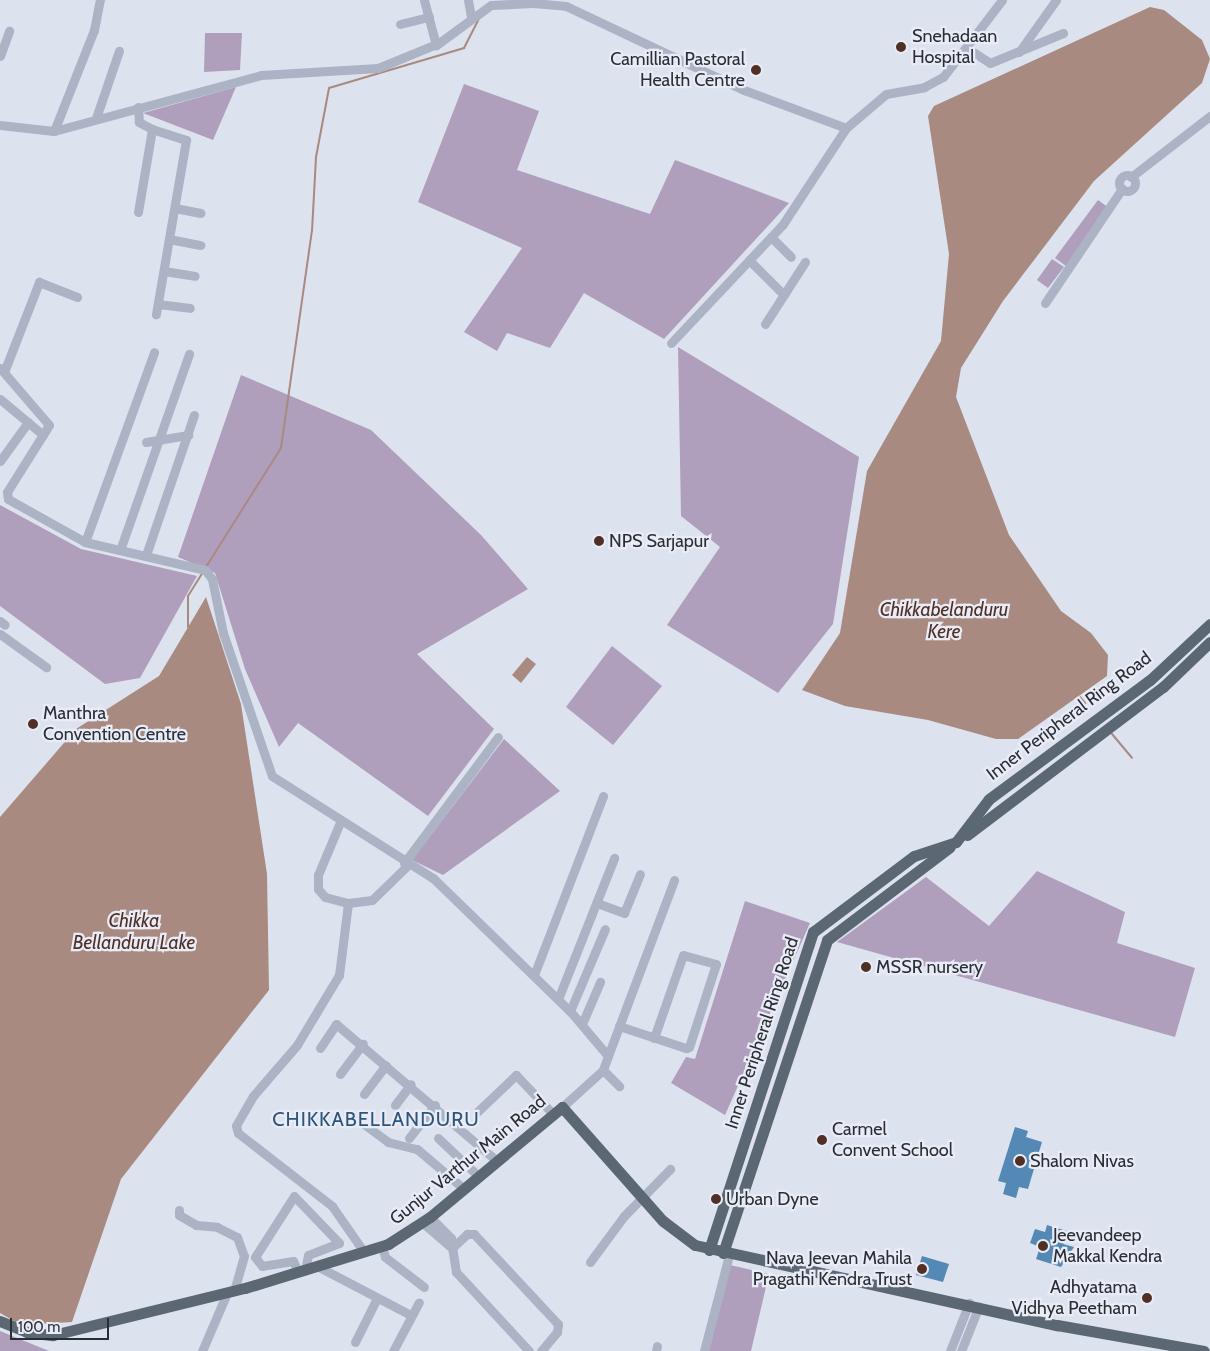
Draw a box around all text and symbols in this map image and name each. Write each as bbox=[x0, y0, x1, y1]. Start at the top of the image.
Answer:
place label: Snehadaan Hospital bbox=[912, 26, 997, 68]
marker: Snehadaan Hospital bbox=[894, 40, 908, 54]
place label: Camillian Pastoral Health Centre bbox=[610, 49, 745, 92]
marker: Camillian Pastoral Health Centre bbox=[749, 63, 763, 77]
place label: NPS Sarjapur bbox=[609, 530, 709, 552]
marker: NPS Sarjapur bbox=[593, 535, 605, 547]
water label: Chikkabelanduru Kere bbox=[880, 599, 1008, 643]
street label: Inner Peripheral Ring Road bbox=[982, 647, 1156, 785]
place label: Manthra Convention Centre bbox=[43, 703, 186, 746]
marker: Manthra Convention Centre bbox=[27, 718, 39, 730]
water label: Chikka Bellanduru Lake bbox=[73, 910, 195, 954]
street label: Inner Peripheral Ring Road bbox=[721, 934, 803, 1132]
place label: MSSR nursery bbox=[876, 956, 983, 978]
marker: MSSR nursery bbox=[860, 961, 872, 973]
street label: Gunjur Varthur Main Road bbox=[386, 1091, 550, 1229]
district label: CHIKKABELLANDURU bbox=[270, 1107, 482, 1131]
place label: Carmel Convent School bbox=[832, 1119, 953, 1162]
marker: Carmel Convent School bbox=[816, 1134, 828, 1146]
place label: Shalom Nivas bbox=[1030, 1150, 1134, 1172]
marker: Shalom Nivas bbox=[1014, 1155, 1026, 1167]
place label: Urban Dyne bbox=[726, 1188, 819, 1210]
marker: Urban Dyne bbox=[710, 1193, 722, 1205]
place label: Jeevandeep Makkal Kendra bbox=[1053, 1225, 1162, 1268]
marker: Jeevandeep Makkal Kendra bbox=[1037, 1240, 1049, 1252]
place label: Nava Jeevan Mahila Pragathi Kendra Trust bbox=[753, 1248, 912, 1290]
marker: Nava Jeevan Mahila Pragathi Kendra Trust bbox=[916, 1263, 928, 1275]
place label: Adhyatama Vidhya Peetham bbox=[1012, 1277, 1137, 1320]
marker: Adhyatama Vidhya Peetham bbox=[1141, 1292, 1153, 1304]
scale bar bbox=[12, 1308, 111, 1340]
text: 100 m bbox=[18, 1318, 60, 1336]

